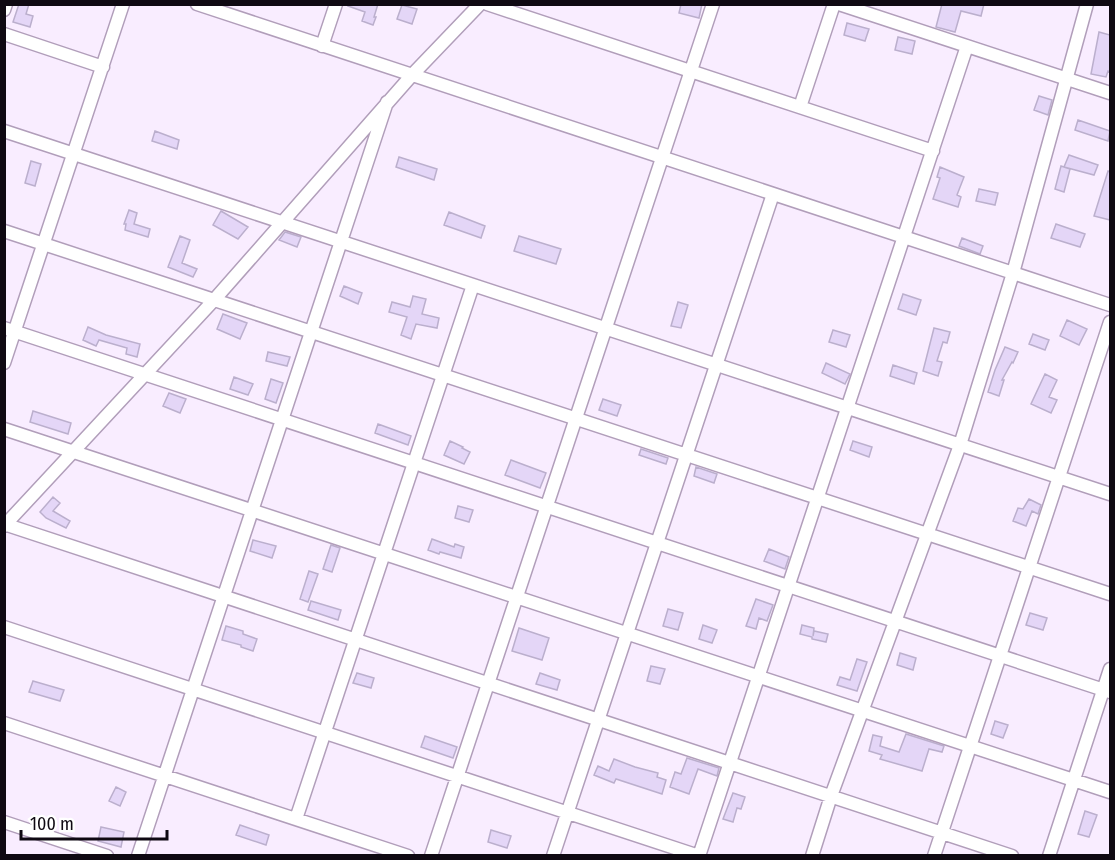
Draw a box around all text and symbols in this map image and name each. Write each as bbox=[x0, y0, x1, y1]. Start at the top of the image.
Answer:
scale bar bbox=[21, 803, 166, 841]
text: 100 m bbox=[30, 813, 74, 835]

